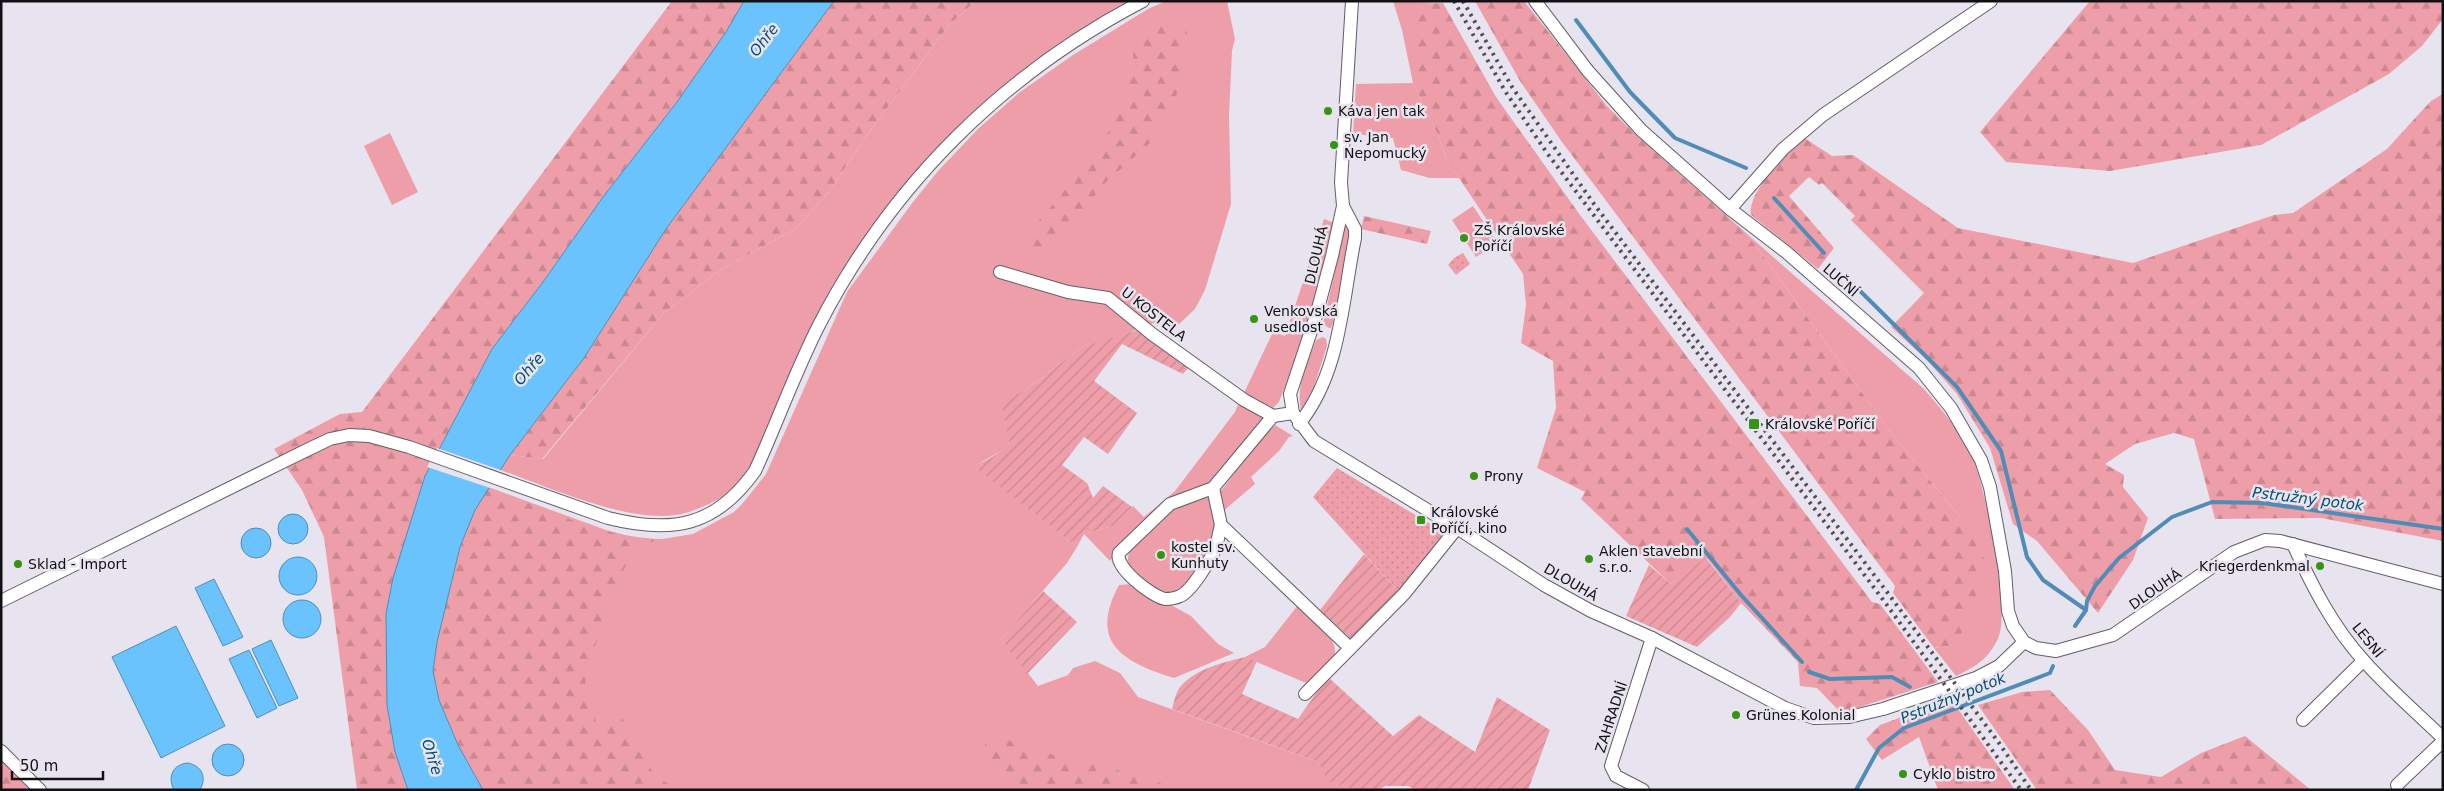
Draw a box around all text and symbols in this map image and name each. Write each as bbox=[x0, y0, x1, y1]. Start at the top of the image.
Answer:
water label: Ohře bbox=[746, 20, 782, 60]
place label: Káva jen tak bbox=[1338, 103, 1426, 119]
marker: Káva jen tak bbox=[1322, 105, 1334, 117]
place label: sv. Jan Nepomucký bbox=[1344, 129, 1427, 161]
marker: sv. Jan Nepomucký bbox=[1328, 139, 1340, 151]
place label: ZŠ Královské Poříčí bbox=[1474, 221, 1565, 254]
street label: DLOUHÁ bbox=[1302, 224, 1331, 286]
marker: ZŠ Královské Poříčí bbox=[1458, 232, 1470, 244]
street label: LUČNÍ bbox=[1820, 260, 1863, 300]
street label: U KOSTELA bbox=[1118, 284, 1190, 345]
place label: Venkovská usedlost bbox=[1264, 303, 1338, 335]
marker: Venkovská usedlost bbox=[1248, 313, 1260, 325]
water label: Ohře bbox=[510, 349, 548, 389]
place label: Královské Poříčí bbox=[1765, 416, 1876, 432]
marker: Královské Poříčí bbox=[1747, 417, 1761, 431]
place label: Prony bbox=[1484, 468, 1523, 484]
marker: Prony bbox=[1468, 470, 1480, 482]
water label: Pstružný potok bbox=[2251, 483, 2366, 515]
place label: Královské Poříčí, kino bbox=[1431, 504, 1507, 536]
marker: Královské Poříčí, kino bbox=[1415, 514, 1427, 526]
place label: kostel sv. Kunhuty bbox=[1171, 539, 1236, 571]
place label: Aklen stavební s.r.o. bbox=[1599, 543, 1704, 575]
marker: kostel sv. Kunhuty bbox=[1155, 549, 1167, 561]
marker: Aklen stavební s.r.o. bbox=[1583, 553, 1595, 565]
place label: Sklad - Import bbox=[28, 556, 127, 572]
marker: Sklad - Import bbox=[12, 558, 24, 570]
place label: Kriegerdenkmal bbox=[2199, 558, 2310, 574]
street label: DLOUHÁ bbox=[1541, 560, 1601, 604]
marker: Kriegerdenkmal bbox=[2314, 560, 2326, 572]
street label: DLOUHÁ bbox=[2126, 565, 2184, 613]
street label: LESNÍ bbox=[2349, 619, 2387, 661]
water label: Pstružný potok bbox=[1898, 668, 2009, 727]
street label: ZAHRADNÍ bbox=[1592, 679, 1630, 755]
place label: Grünes Kolonial bbox=[1746, 707, 1855, 723]
marker: Grünes Kolonial bbox=[1730, 709, 1742, 721]
water label: Ohře bbox=[418, 737, 446, 777]
scale bar bbox=[12, 748, 104, 780]
text: 50 m bbox=[20, 757, 58, 775]
place label: Cyklo bistro bbox=[1913, 766, 1996, 782]
marker: Cyklo bistro bbox=[1897, 768, 1909, 780]

